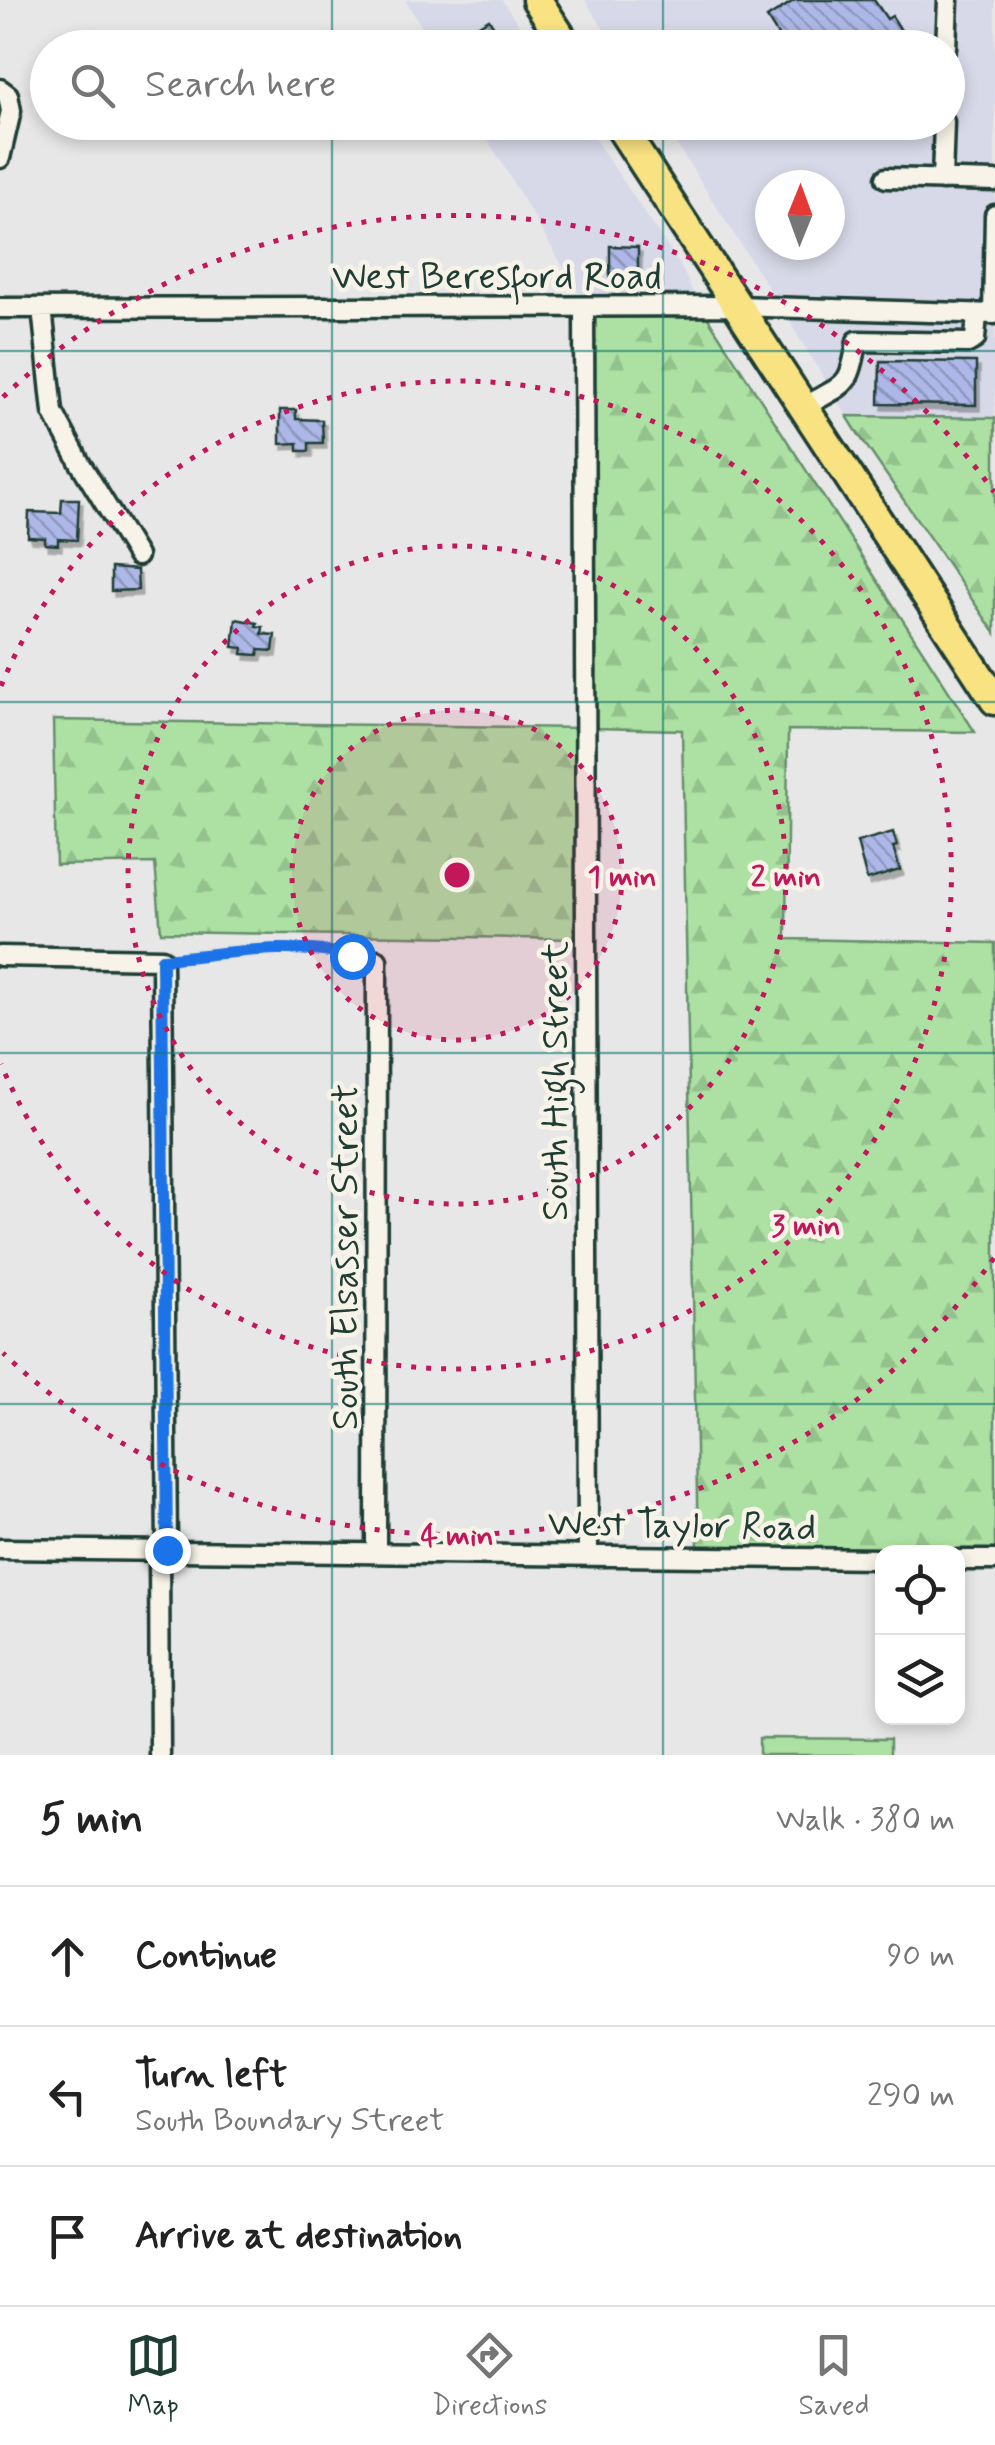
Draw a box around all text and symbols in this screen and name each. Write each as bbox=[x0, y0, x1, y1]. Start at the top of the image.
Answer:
search box bbox=[30, 30, 965, 140]
icon: search bbox=[65, 58, 120, 113]
text: Search here bbox=[145, 61, 336, 110]
north arrow bbox=[755, 170, 845, 260]
street label: West Beresford Road bbox=[332, 253, 662, 305]
centre of rings bbox=[439, 857, 475, 893]
text: 1 min bbox=[587, 858, 657, 897]
text: 2 min bbox=[751, 858, 821, 897]
route start bbox=[330, 934, 376, 980]
street label: South High Street bbox=[532, 941, 585, 1221]
street label: South Elsasser Street bbox=[322, 1084, 371, 1430]
text: 3 min bbox=[771, 1207, 841, 1246]
street label: West Taylor Road bbox=[547, 1500, 817, 1553]
text: 4 min bbox=[420, 1517, 494, 1556]
route end bbox=[145, 1528, 191, 1574]
map controls bbox=[875, 1545, 965, 1725]
button: locate bbox=[875, 1545, 965, 1635]
button: layers bbox=[875, 1635, 965, 1725]
text: 5 min bbox=[40, 1793, 143, 1848]
text: Walk · 380 m bbox=[776, 1799, 955, 1841]
icon: ahead bbox=[40, 1929, 95, 1984]
text: Continue bbox=[135, 1932, 277, 1981]
text: 90 m bbox=[887, 1935, 955, 1977]
text: Turn left bbox=[135, 2051, 287, 2100]
icon: left bbox=[40, 2069, 95, 2124]
text: 290 m bbox=[867, 2075, 955, 2117]
text: South Boundary Street bbox=[135, 2100, 444, 2142]
icon: arrive bbox=[40, 2209, 95, 2264]
text: Arrive at destination bbox=[135, 2212, 462, 2261]
tab: Map bbox=[126, 2328, 181, 2425]
tab: Directions bbox=[432, 2328, 547, 2425]
tab: Saved bbox=[799, 2328, 869, 2425]

